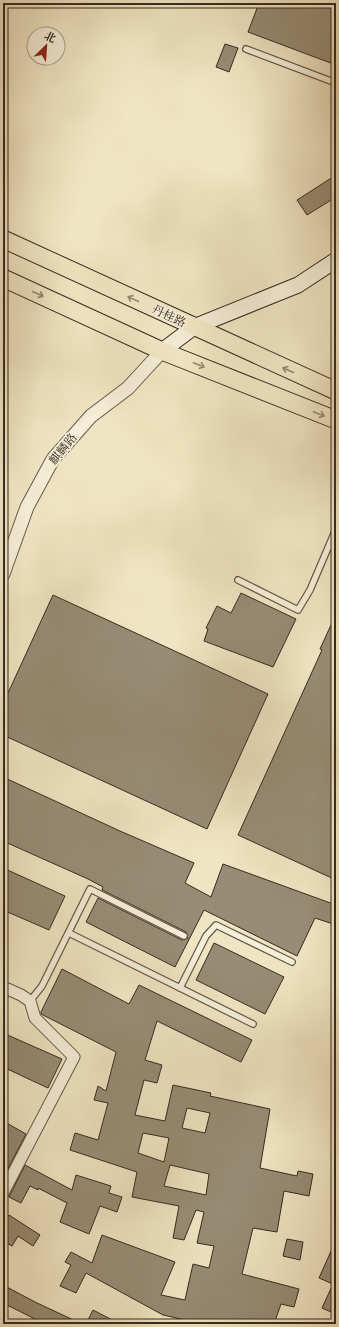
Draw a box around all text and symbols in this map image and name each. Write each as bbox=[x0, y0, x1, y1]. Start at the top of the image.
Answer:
north arrow bbox=[26, 26, 66, 66]
text: 北 bbox=[42, 28, 58, 47]
one-way arrow bbox=[32, 291, 44, 298]
one-way arrow bbox=[127, 295, 139, 302]
street label: 丹桂路 bbox=[149, 301, 189, 331]
one-way arrow bbox=[192, 362, 204, 370]
one-way arrow bbox=[282, 365, 294, 373]
one-way arrow bbox=[313, 410, 325, 418]
street label: 麒麟路 bbox=[45, 430, 81, 468]

